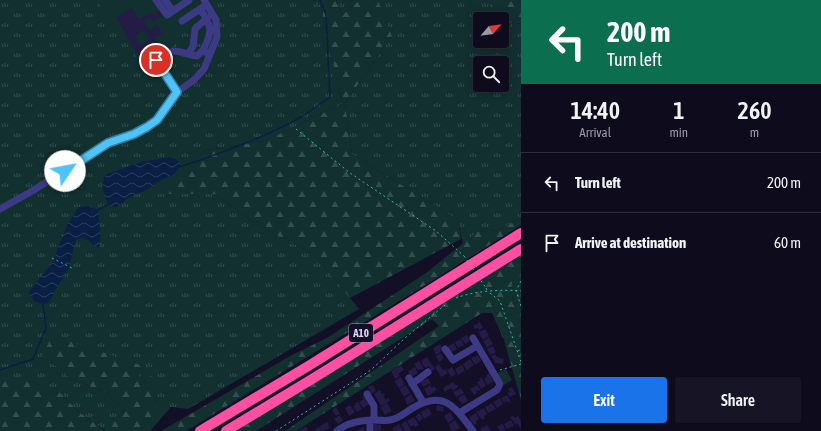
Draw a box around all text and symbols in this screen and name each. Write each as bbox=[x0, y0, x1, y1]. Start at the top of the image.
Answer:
north arrow bbox=[473, 12, 509, 48]
map controls bbox=[473, 12, 509, 92]
icon: left bbox=[541, 16, 593, 68]
text: 200 m bbox=[607, 16, 670, 48]
pin bbox=[139, 43, 173, 77]
icon: arrive bbox=[145, 49, 167, 71]
text: Turn left bbox=[607, 49, 662, 70]
button: search bbox=[473, 56, 509, 92]
text: 14:40 bbox=[571, 97, 620, 124]
text: 1 bbox=[673, 97, 684, 124]
text: 260 bbox=[738, 97, 771, 124]
text: Arrival bbox=[579, 125, 611, 140]
text: min bbox=[669, 125, 688, 140]
text: m bbox=[750, 125, 759, 140]
position arrow bbox=[44, 150, 86, 192]
icon: left bbox=[541, 172, 563, 194]
text: Turn left bbox=[575, 174, 621, 191]
text: 200 m bbox=[767, 174, 801, 191]
icon: arrive bbox=[541, 232, 563, 254]
text: Arrive at destination bbox=[575, 234, 686, 251]
text: 60 m bbox=[774, 234, 801, 251]
road number: A10 bbox=[349, 324, 373, 342]
button: Exit bbox=[541, 377, 667, 423]
button: Share bbox=[675, 377, 801, 423]

